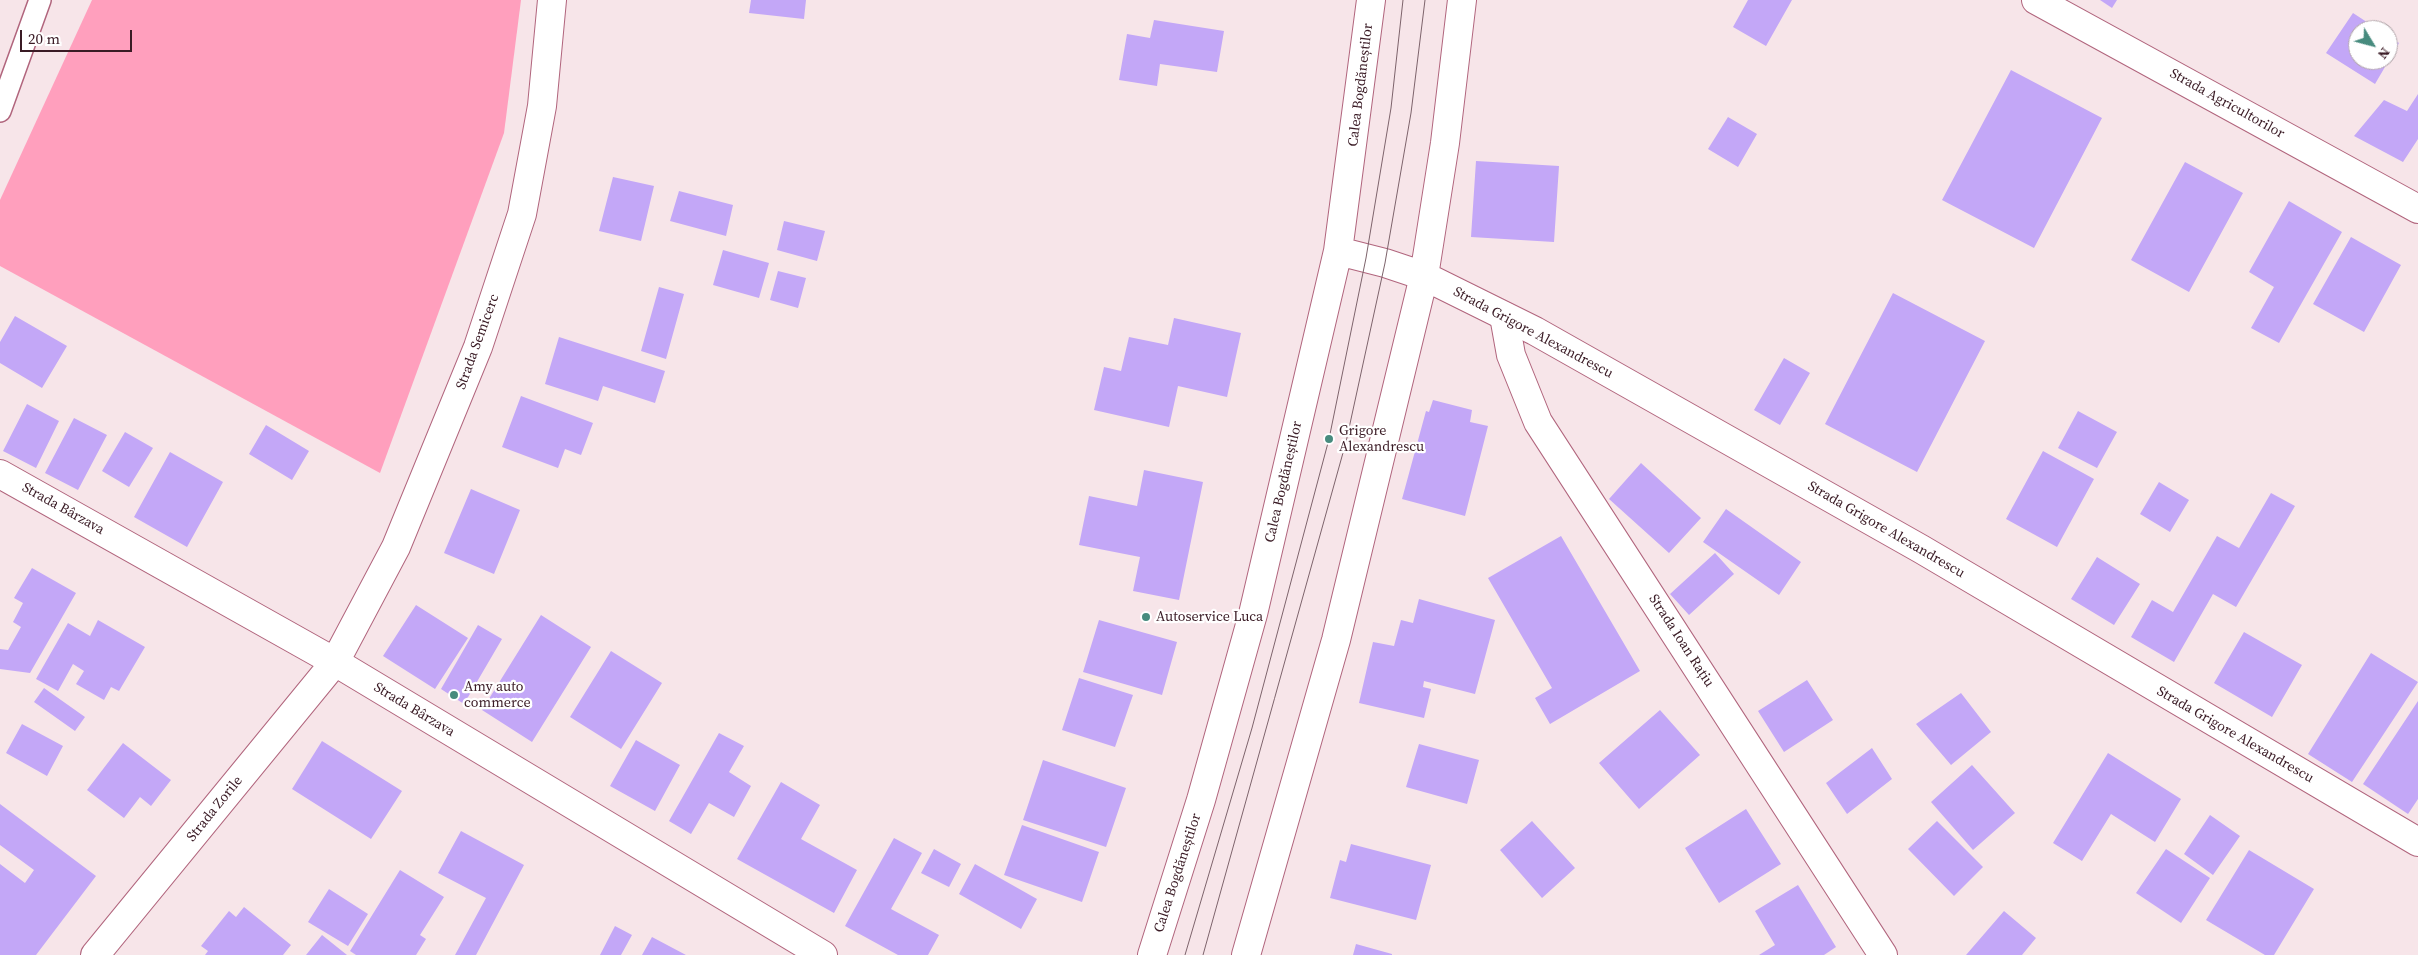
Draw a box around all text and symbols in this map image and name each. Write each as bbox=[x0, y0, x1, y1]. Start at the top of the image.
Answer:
scale bar bbox=[22, 20, 135, 52]
north arrow bbox=[2348, 20, 2398, 70]
street label: Calea Bogdăneștilor bbox=[1345, 22, 1377, 148]
text: 20 m bbox=[28, 28, 60, 49]
text: N bbox=[2373, 43, 2395, 64]
street label: Strada Agricultorilor bbox=[2167, 65, 2287, 143]
street label: Strada Grigore Alexandrescu bbox=[1450, 284, 1616, 382]
street label: Strada Semicerc bbox=[453, 292, 503, 392]
street label: Calea Bogdăneștilor bbox=[1262, 420, 1306, 544]
place label: Grigore Alexandrescu bbox=[1339, 423, 1424, 456]
marker: Grigore Alexandrescu bbox=[1323, 433, 1335, 445]
street label: Strada Grigore Alexandrescu bbox=[1804, 478, 1968, 582]
street label: Strada Bârzava bbox=[19, 479, 107, 539]
street label: Strada Ioan Rațiu bbox=[1645, 591, 1717, 691]
place label: Autoservice Luca bbox=[1156, 609, 1263, 625]
marker: Autoservice Luca bbox=[1140, 611, 1152, 623]
street label: Strada Bârzava bbox=[370, 679, 458, 741]
place label: Amy auto commerce bbox=[464, 679, 531, 712]
street label: Strada Grigore Alexandrescu bbox=[2153, 683, 2317, 787]
marker: Amy auto commerce bbox=[448, 689, 460, 701]
street label: Strada Zorile bbox=[183, 773, 247, 845]
street label: Calea Bogdăneștilor bbox=[1151, 811, 1205, 935]

